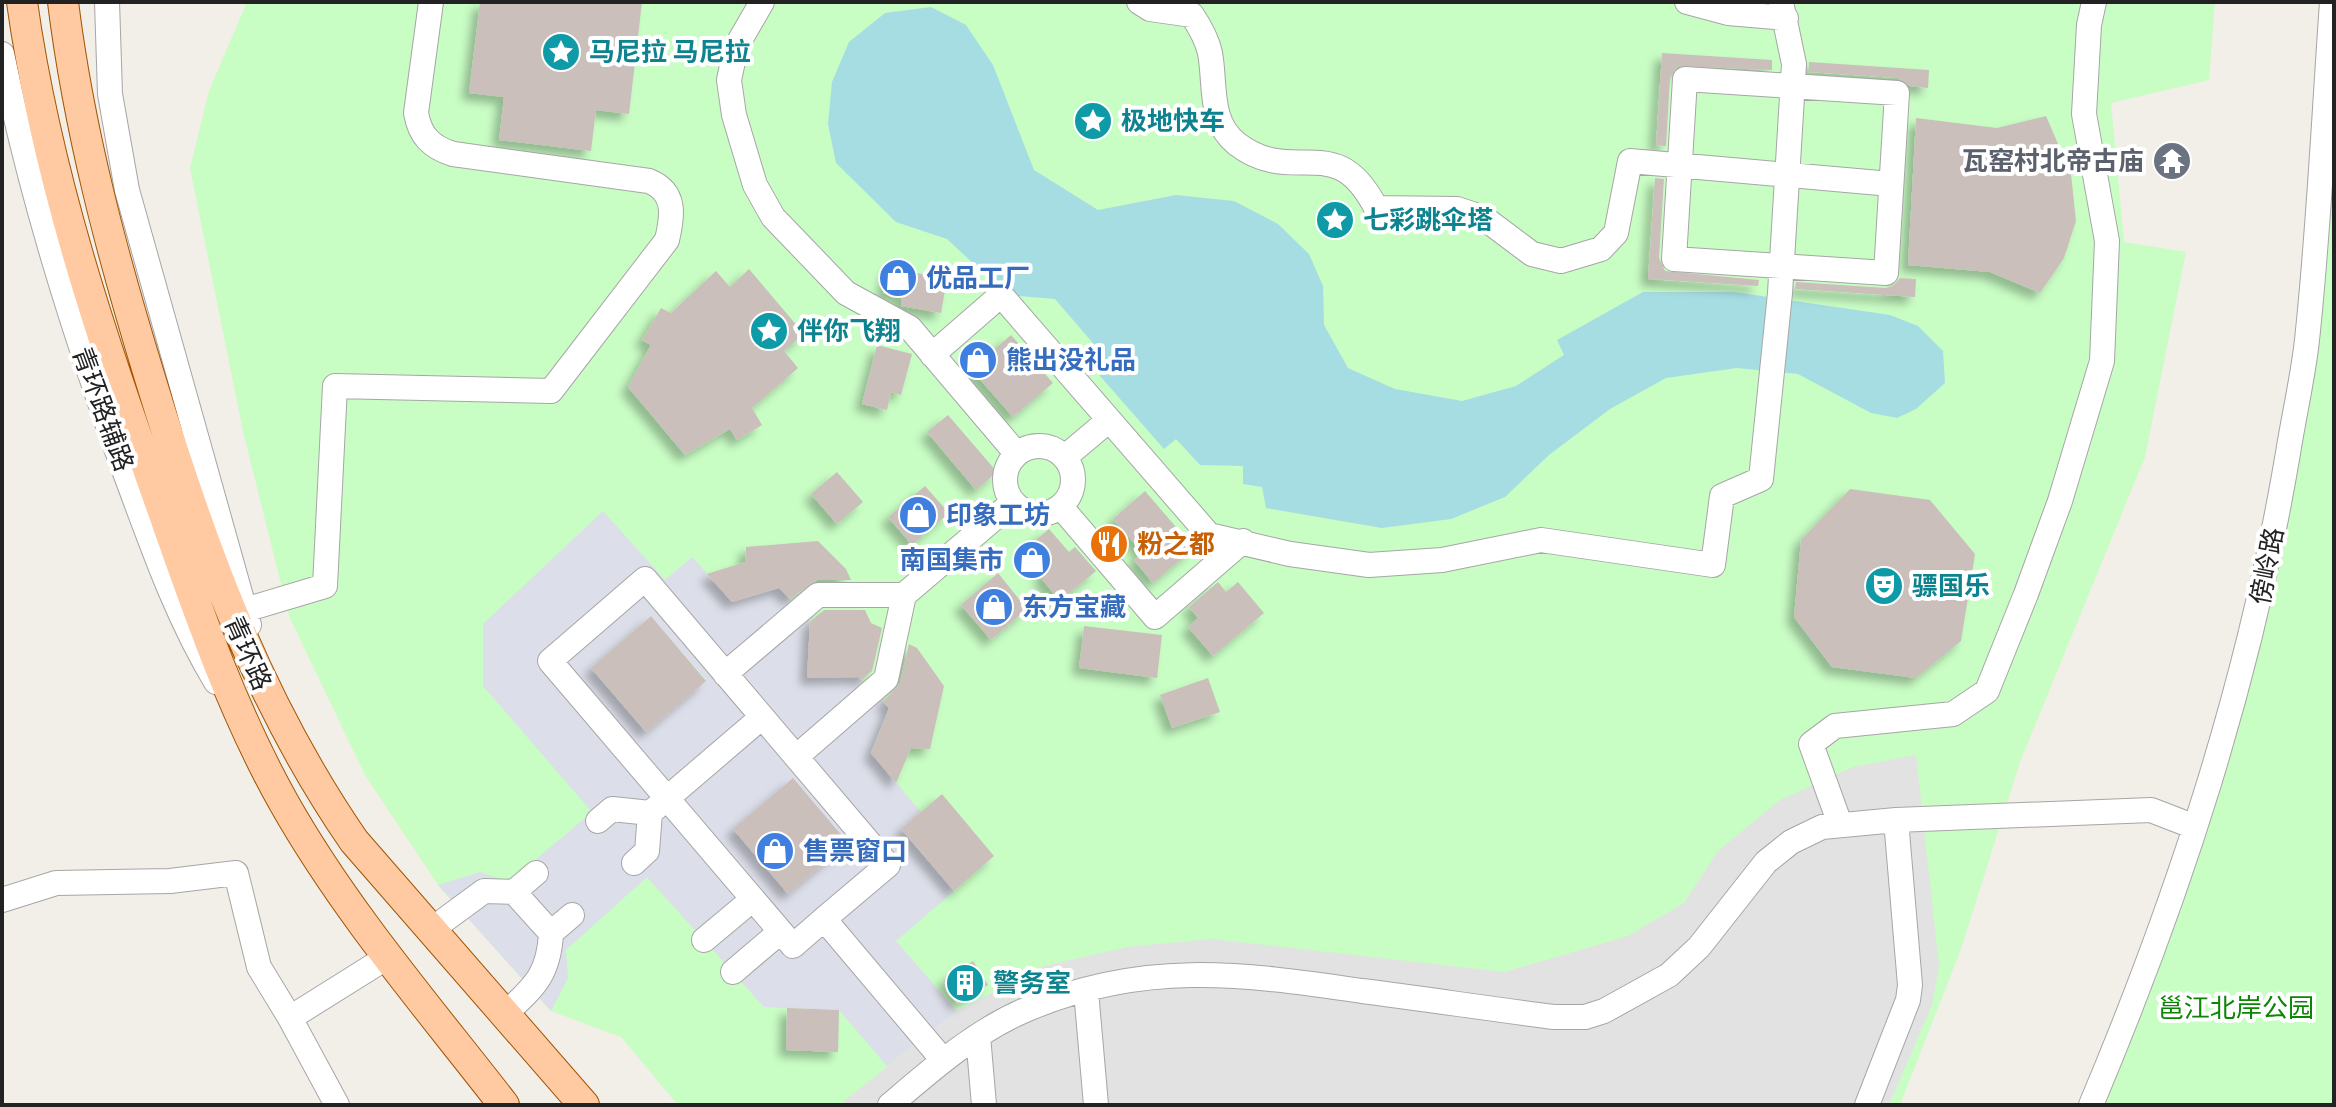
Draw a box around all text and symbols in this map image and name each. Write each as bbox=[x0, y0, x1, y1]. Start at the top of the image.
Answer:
place icon: 马尼拉 马尼拉 bbox=[540, 31, 582, 73]
place label: 马尼拉 马尼拉 bbox=[589, 36, 751, 68]
place icon: 极地快车 bbox=[1072, 100, 1114, 142]
place label: 极地快车 bbox=[1121, 105, 1225, 137]
temple icon: 瓦窑村北帝古庙 bbox=[2151, 140, 2193, 182]
place label: 瓦窑村北帝古庙 bbox=[1962, 145, 2144, 177]
place icon: 七彩跳伞塔 bbox=[1314, 199, 1356, 241]
place label: 七彩跳伞塔 bbox=[1363, 204, 1493, 236]
shop icon: 优品工厂 bbox=[877, 257, 919, 299]
place label: 优品工厂 bbox=[926, 262, 1030, 294]
place icon: 伴你飞翔 bbox=[748, 310, 790, 352]
place label: 伴你飞翔 bbox=[797, 315, 901, 347]
shop icon: 熊出没礼品 bbox=[957, 339, 999, 381]
street label: 青环路辅路 bbox=[66, 342, 140, 476]
place label: 熊出没礼品 bbox=[1006, 344, 1136, 376]
shop icon: 印象工坊 bbox=[897, 494, 939, 536]
place label: 印象工坊 bbox=[946, 499, 1050, 531]
restaurant icon: 粉之都 bbox=[1088, 523, 1130, 565]
street label: 傍岭路 bbox=[2244, 525, 2290, 607]
place label: 粉之都 bbox=[1137, 528, 1215, 560]
shop icon: 南国集市 bbox=[1011, 539, 1053, 581]
place label: 南国集市 bbox=[900, 544, 1004, 576]
theatre icon: 骠国乐 bbox=[1863, 565, 1905, 607]
place label: 骠国乐 bbox=[1912, 570, 1990, 602]
shop icon: 东方宝藏 bbox=[973, 586, 1015, 628]
place label: 东方宝藏 bbox=[1022, 591, 1126, 623]
street label: 青环路 bbox=[218, 611, 278, 695]
shop icon: 售票窗口 bbox=[754, 830, 796, 872]
place label: 售票窗口 bbox=[803, 835, 907, 867]
building icon: 警务室 bbox=[944, 962, 986, 1004]
place label: 警务室 bbox=[993, 967, 1071, 999]
park label: 邕江北岸公园 bbox=[2158, 992, 2314, 1024]

